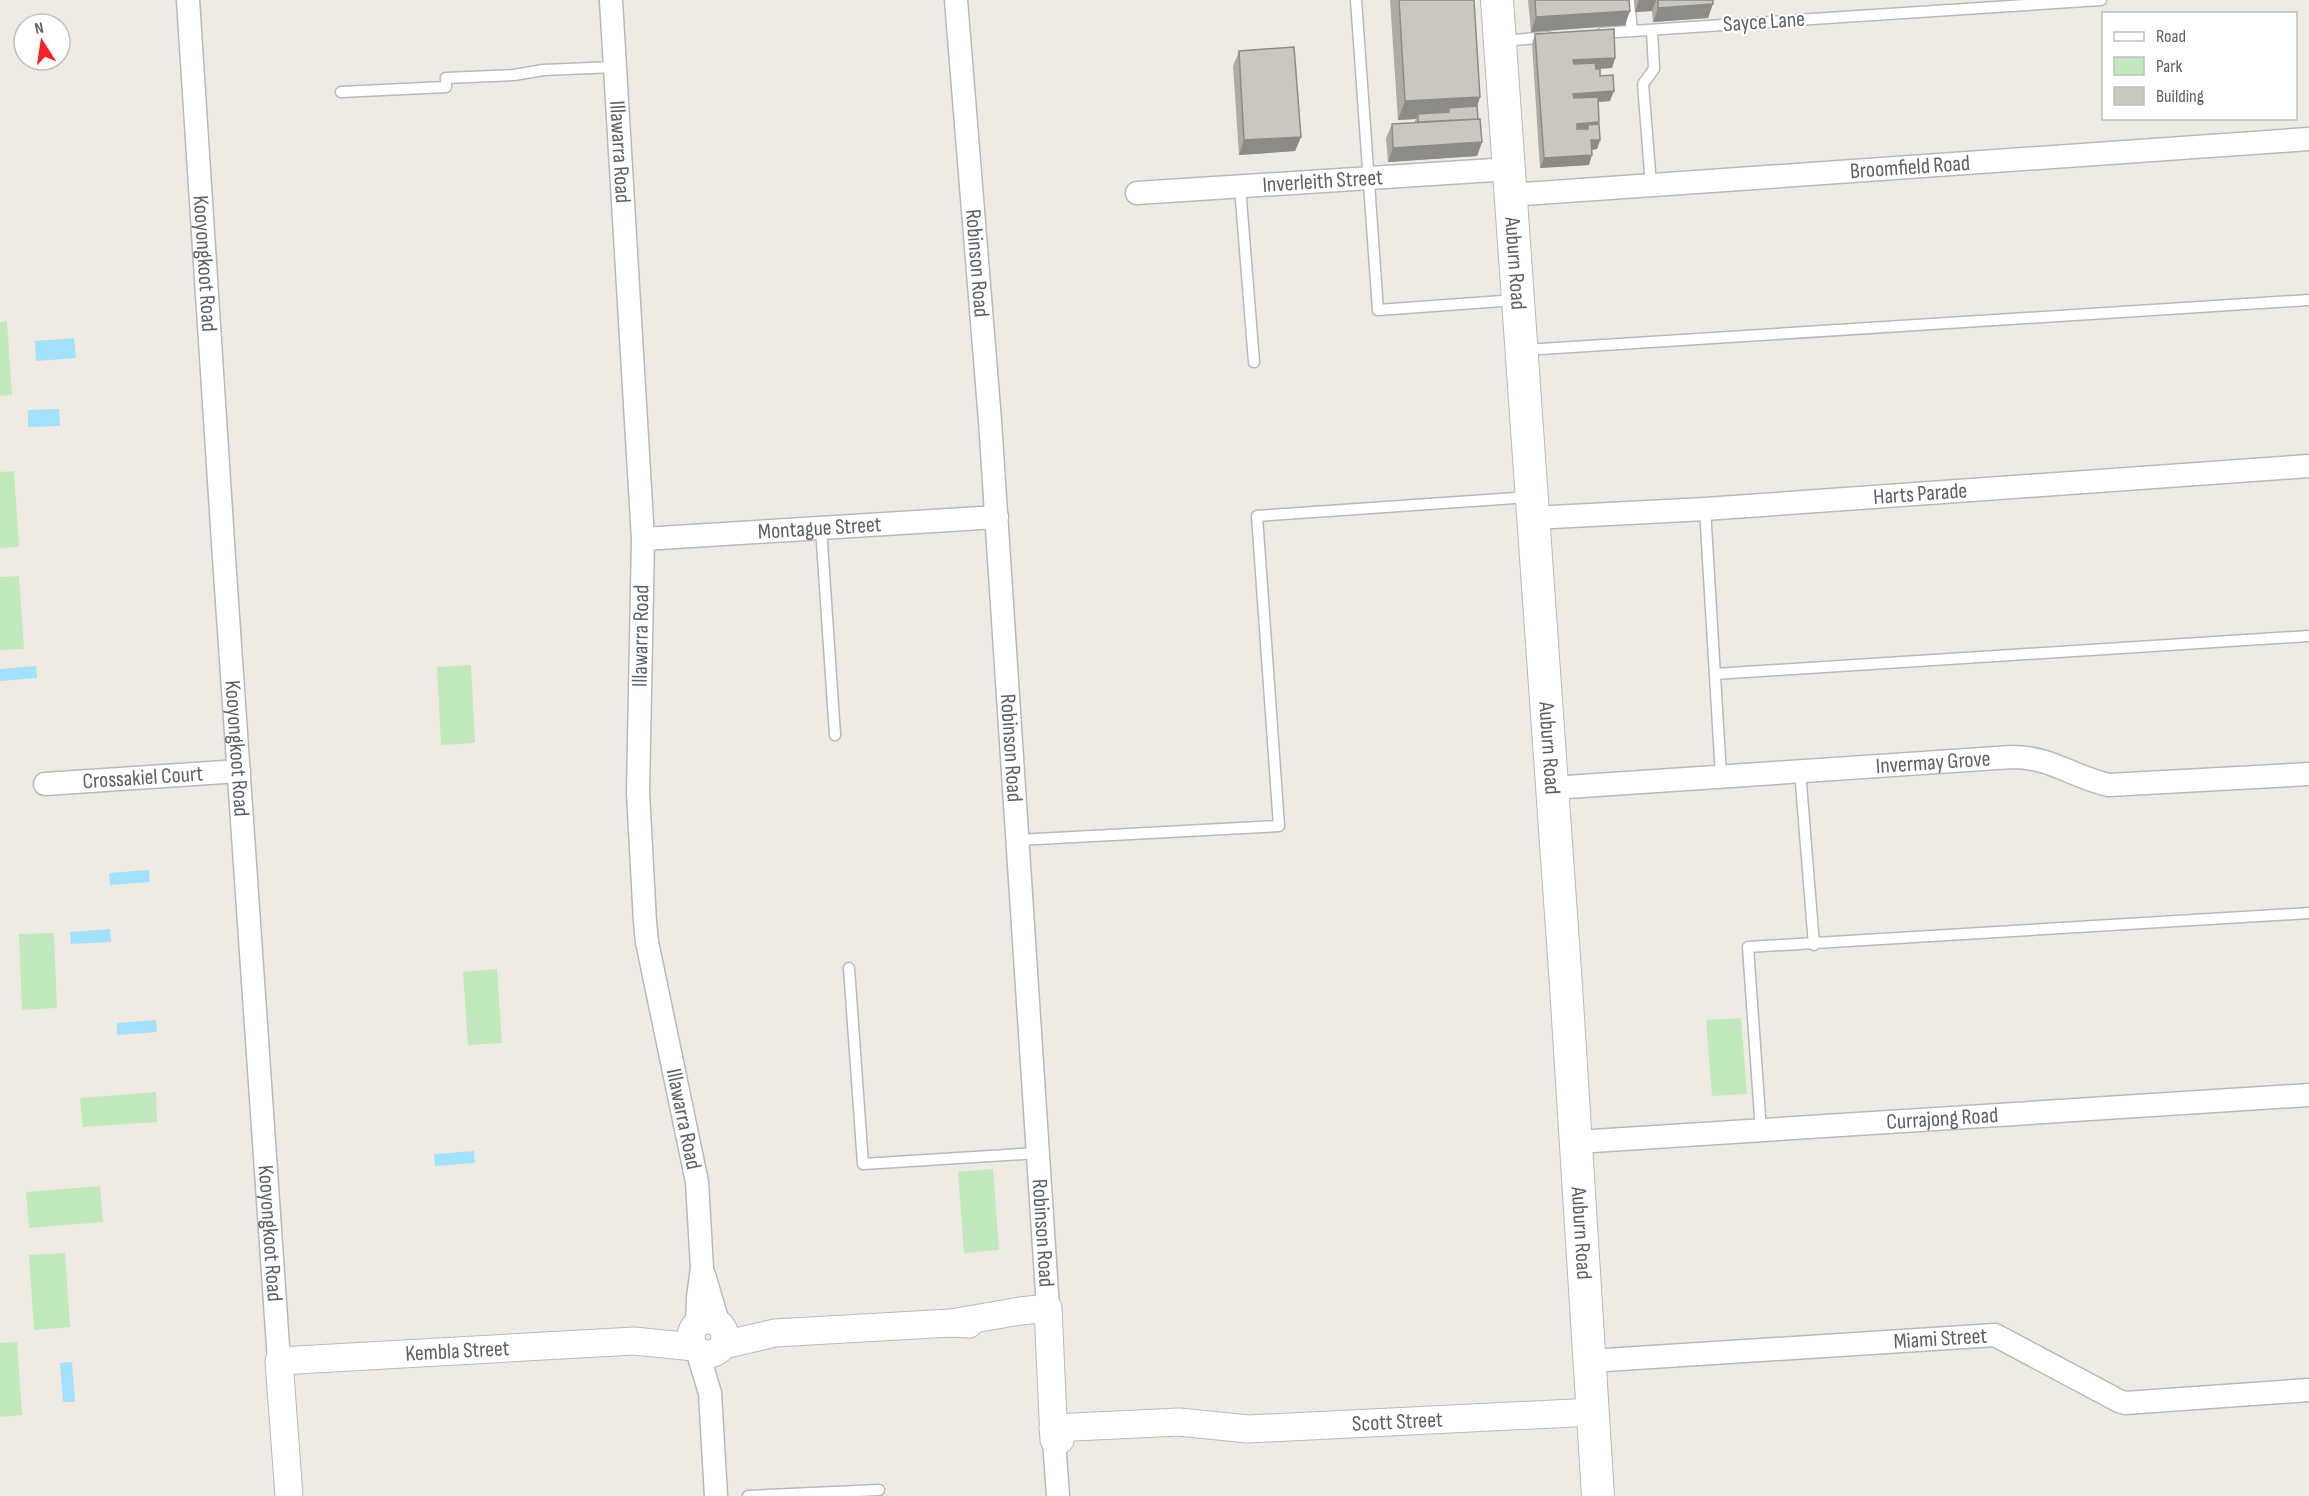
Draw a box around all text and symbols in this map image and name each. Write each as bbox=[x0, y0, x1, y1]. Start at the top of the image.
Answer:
street label: Sayce Lane bbox=[1722, 6, 1806, 38]
north arrow bbox=[12, 12, 72, 72]
legend bbox=[2102, 12, 2297, 120]
text: N bbox=[33, 19, 45, 39]
text: Road bbox=[2156, 26, 2186, 47]
text: Park bbox=[2156, 56, 2182, 77]
text: Building bbox=[2156, 86, 2204, 107]
street label: Illawarra Road bbox=[603, 100, 637, 204]
street label: Broomfield Road bbox=[1849, 149, 1971, 185]
street label: Inverleith Street bbox=[1262, 164, 1384, 198]
street label: Kooyongkoot Road bbox=[187, 194, 223, 332]
street label: Robinson Road bbox=[959, 208, 995, 318]
street label: Auburn Road bbox=[1499, 215, 1532, 311]
street label: Harts Parade bbox=[1872, 477, 1968, 510]
street label: Montague Street bbox=[757, 511, 883, 545]
street label: Illawarra Road bbox=[627, 585, 655, 687]
street label: Kooyongkoot Road bbox=[219, 679, 255, 817]
street label: Robinson Road bbox=[994, 693, 1028, 803]
street label: Auburn Road bbox=[1533, 700, 1566, 795]
street label: Invermay Grove bbox=[1875, 745, 1991, 780]
street label: Crossakiel Court bbox=[82, 760, 204, 795]
street label: Illawarra Road bbox=[660, 1066, 708, 1172]
street label: Currajong Road bbox=[1885, 1101, 1999, 1136]
street label: Kooyongkoot Road bbox=[252, 1164, 288, 1302]
street label: Robinson Road bbox=[1026, 1178, 1060, 1288]
street label: Auburn Road bbox=[1565, 1185, 1598, 1280]
street label: Miami Street bbox=[1893, 1322, 1988, 1355]
street label: Kembla Street bbox=[405, 1335, 510, 1367]
street label: Scott Street bbox=[1351, 1406, 1444, 1437]

